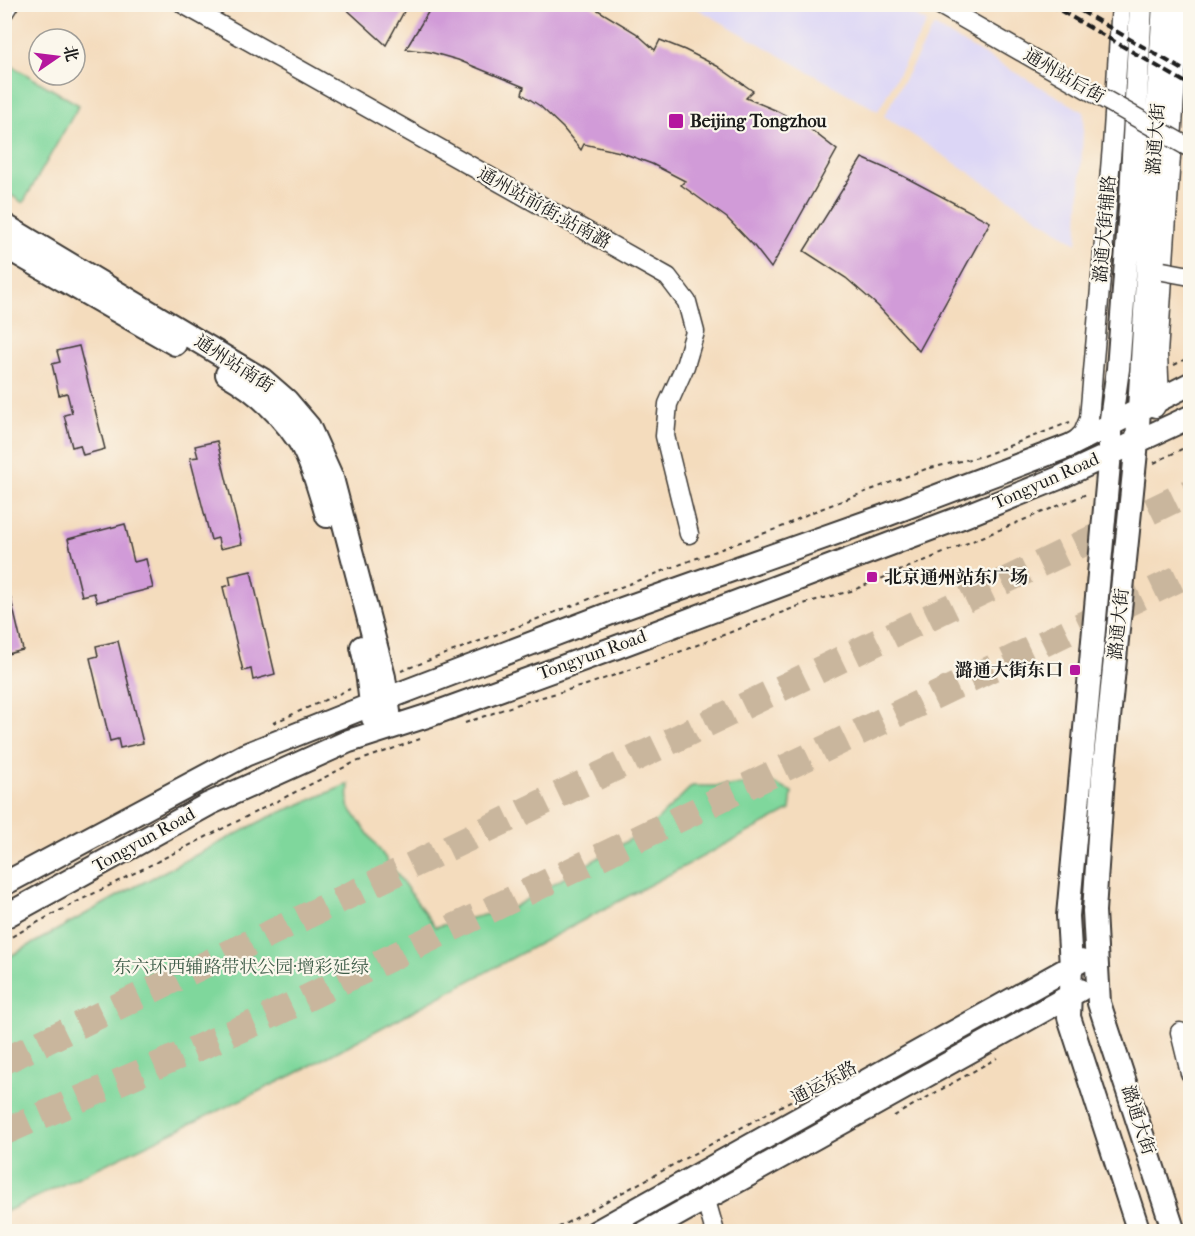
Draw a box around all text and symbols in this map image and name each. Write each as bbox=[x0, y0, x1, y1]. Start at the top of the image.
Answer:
north arrow bbox=[27, 27, 87, 87]
text: 北 bbox=[60, 43, 82, 64]
street label: 通州站后街 bbox=[1020, 44, 1108, 108]
street label: 潞通大街 bbox=[1143, 102, 1169, 176]
place label: Beijing Tongzhou bbox=[690, 111, 827, 132]
marker: Beijing Tongzhou bbox=[667, 112, 685, 130]
street label: 通州站前街;站南潞 bbox=[474, 163, 614, 253]
street label: 潞通大街辅路 bbox=[1090, 174, 1120, 284]
street label: 通州站南街 bbox=[191, 331, 277, 397]
street label: Tongyun Road bbox=[990, 448, 1102, 514]
place label: 北京通州站东广场 bbox=[884, 567, 1028, 588]
marker: 北京通州站东广场 bbox=[865, 570, 879, 584]
street label: 潞通大街 bbox=[1105, 587, 1133, 661]
street label: Tongyun Road bbox=[535, 626, 649, 684]
place label: 潞通大街东口 bbox=[955, 660, 1063, 681]
marker: 潞通大街东口 bbox=[1068, 663, 1082, 677]
street label: Tongyun Road bbox=[89, 803, 199, 877]
park label: 东六环西辅路带状公园·增彩延绿 bbox=[113, 957, 369, 978]
street label: 通运东路 bbox=[787, 1057, 861, 1109]
street label: 潞通大街 bbox=[1117, 1083, 1159, 1157]

